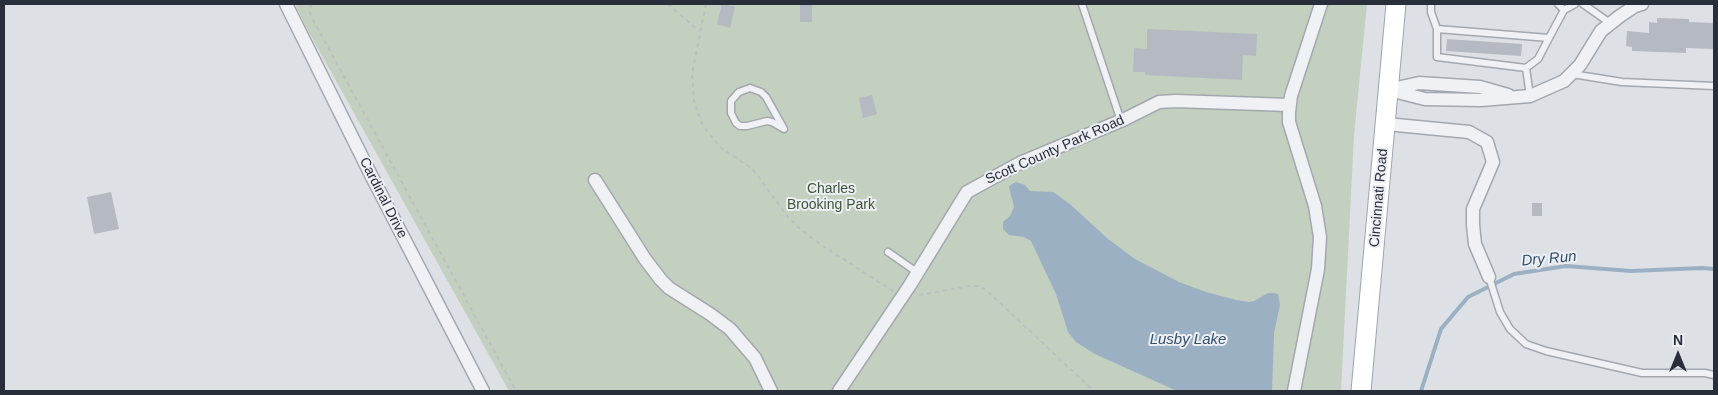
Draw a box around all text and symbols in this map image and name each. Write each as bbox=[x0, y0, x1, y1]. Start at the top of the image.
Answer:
street label: Scott County Park Road bbox=[983, 112, 1127, 188]
street label: Cincinnati Road bbox=[1366, 148, 1392, 248]
street label: Cardinal Drive bbox=[355, 155, 411, 241]
park label: Charles Brooking Park bbox=[787, 181, 875, 213]
water label: Dry Run bbox=[1521, 248, 1577, 270]
north arrow bbox=[1653, 330, 1703, 380]
water label: Lusby Lake bbox=[1150, 331, 1226, 349]
text: N bbox=[1673, 332, 1683, 348]

